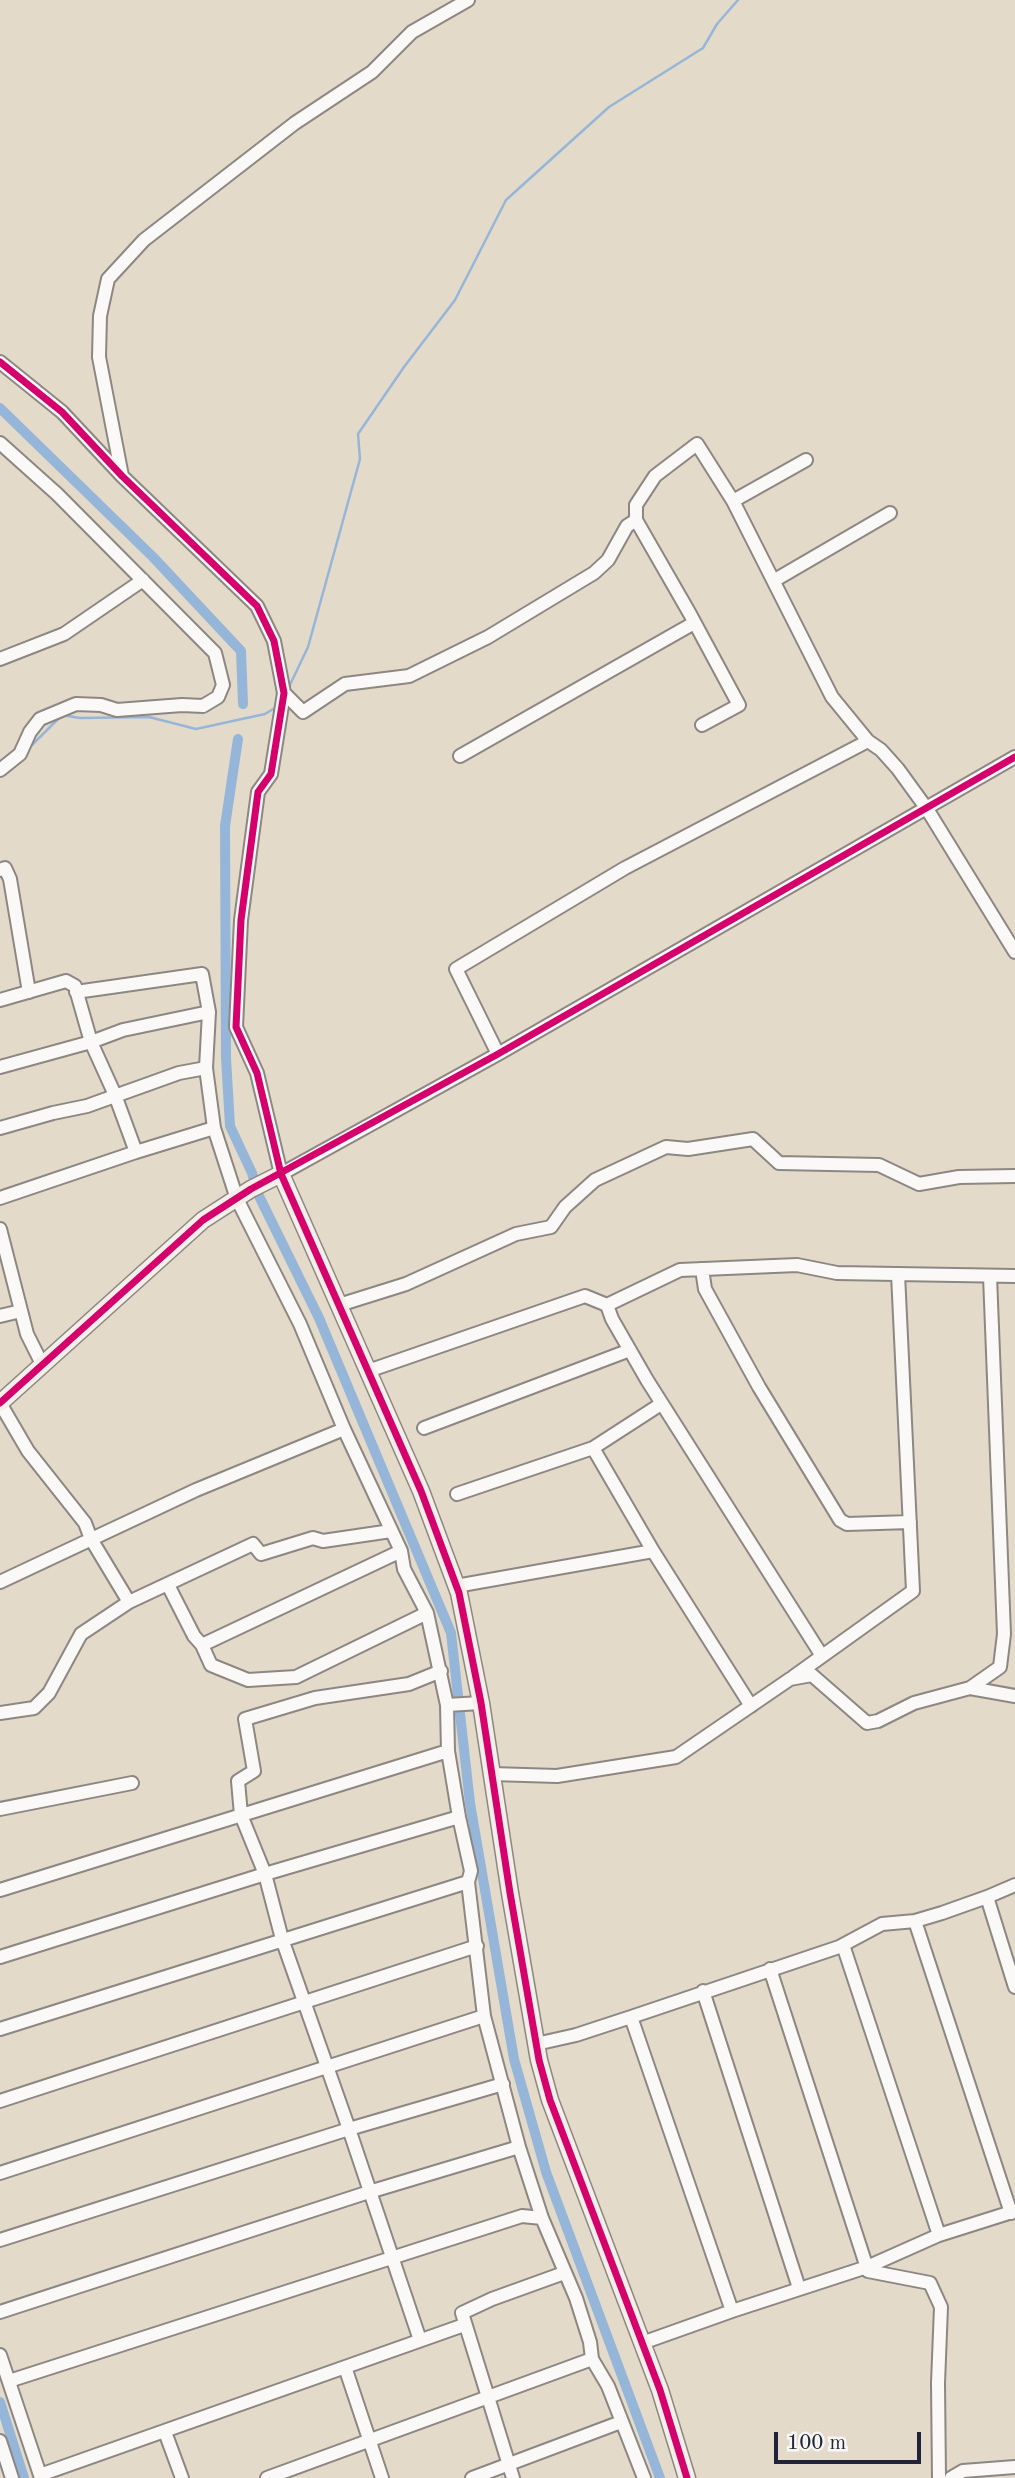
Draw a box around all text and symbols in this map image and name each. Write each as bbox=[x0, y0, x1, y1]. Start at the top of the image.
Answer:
scale bar bbox=[777, 2418, 924, 2462]
text: 100 m bbox=[787, 2433, 846, 2454]

